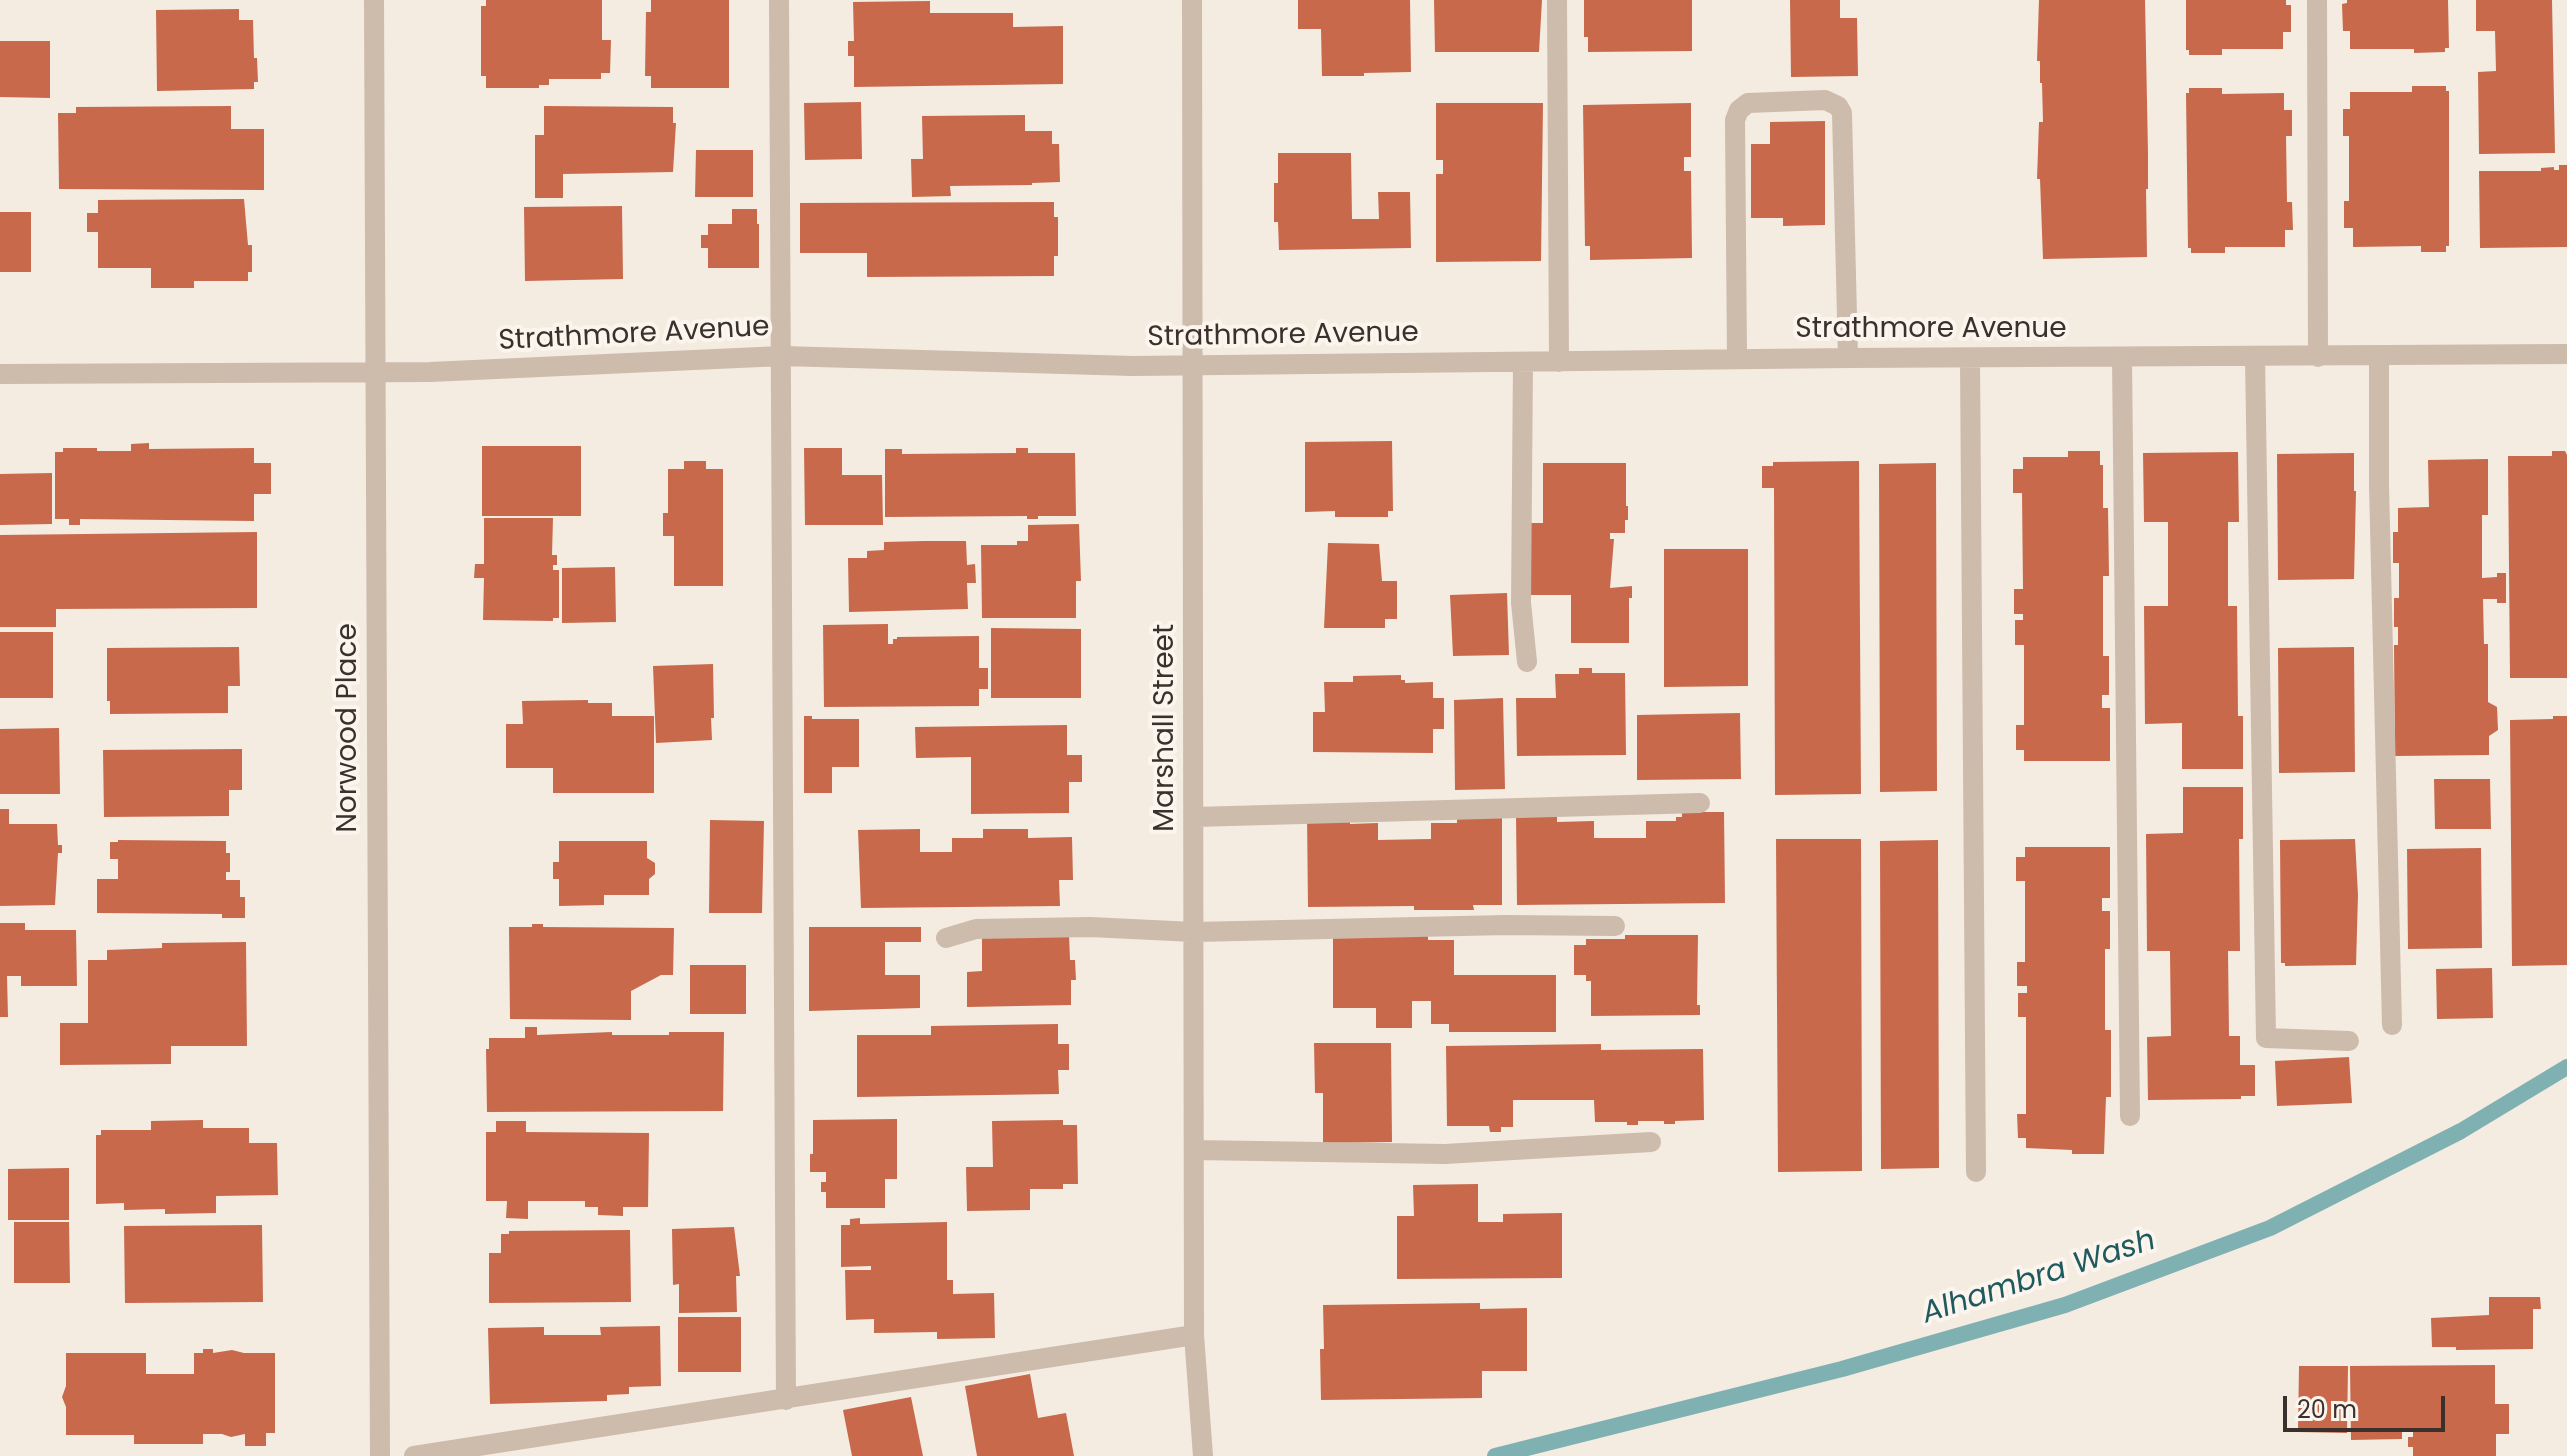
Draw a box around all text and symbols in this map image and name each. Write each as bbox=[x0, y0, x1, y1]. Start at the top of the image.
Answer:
street label: Strathmore Avenue bbox=[498, 311, 770, 359]
street label: Strathmore Avenue bbox=[1795, 313, 2067, 347]
street label: Strathmore Avenue bbox=[1147, 317, 1419, 355]
street label: Norwood Place bbox=[332, 623, 366, 833]
street label: Marshall Street bbox=[1149, 624, 1183, 832]
water label: Alhambra Wash bbox=[1918, 1223, 2160, 1333]
scale bar bbox=[2287, 1380, 2449, 1430]
text: 20 m bbox=[2297, 1393, 2357, 1426]

